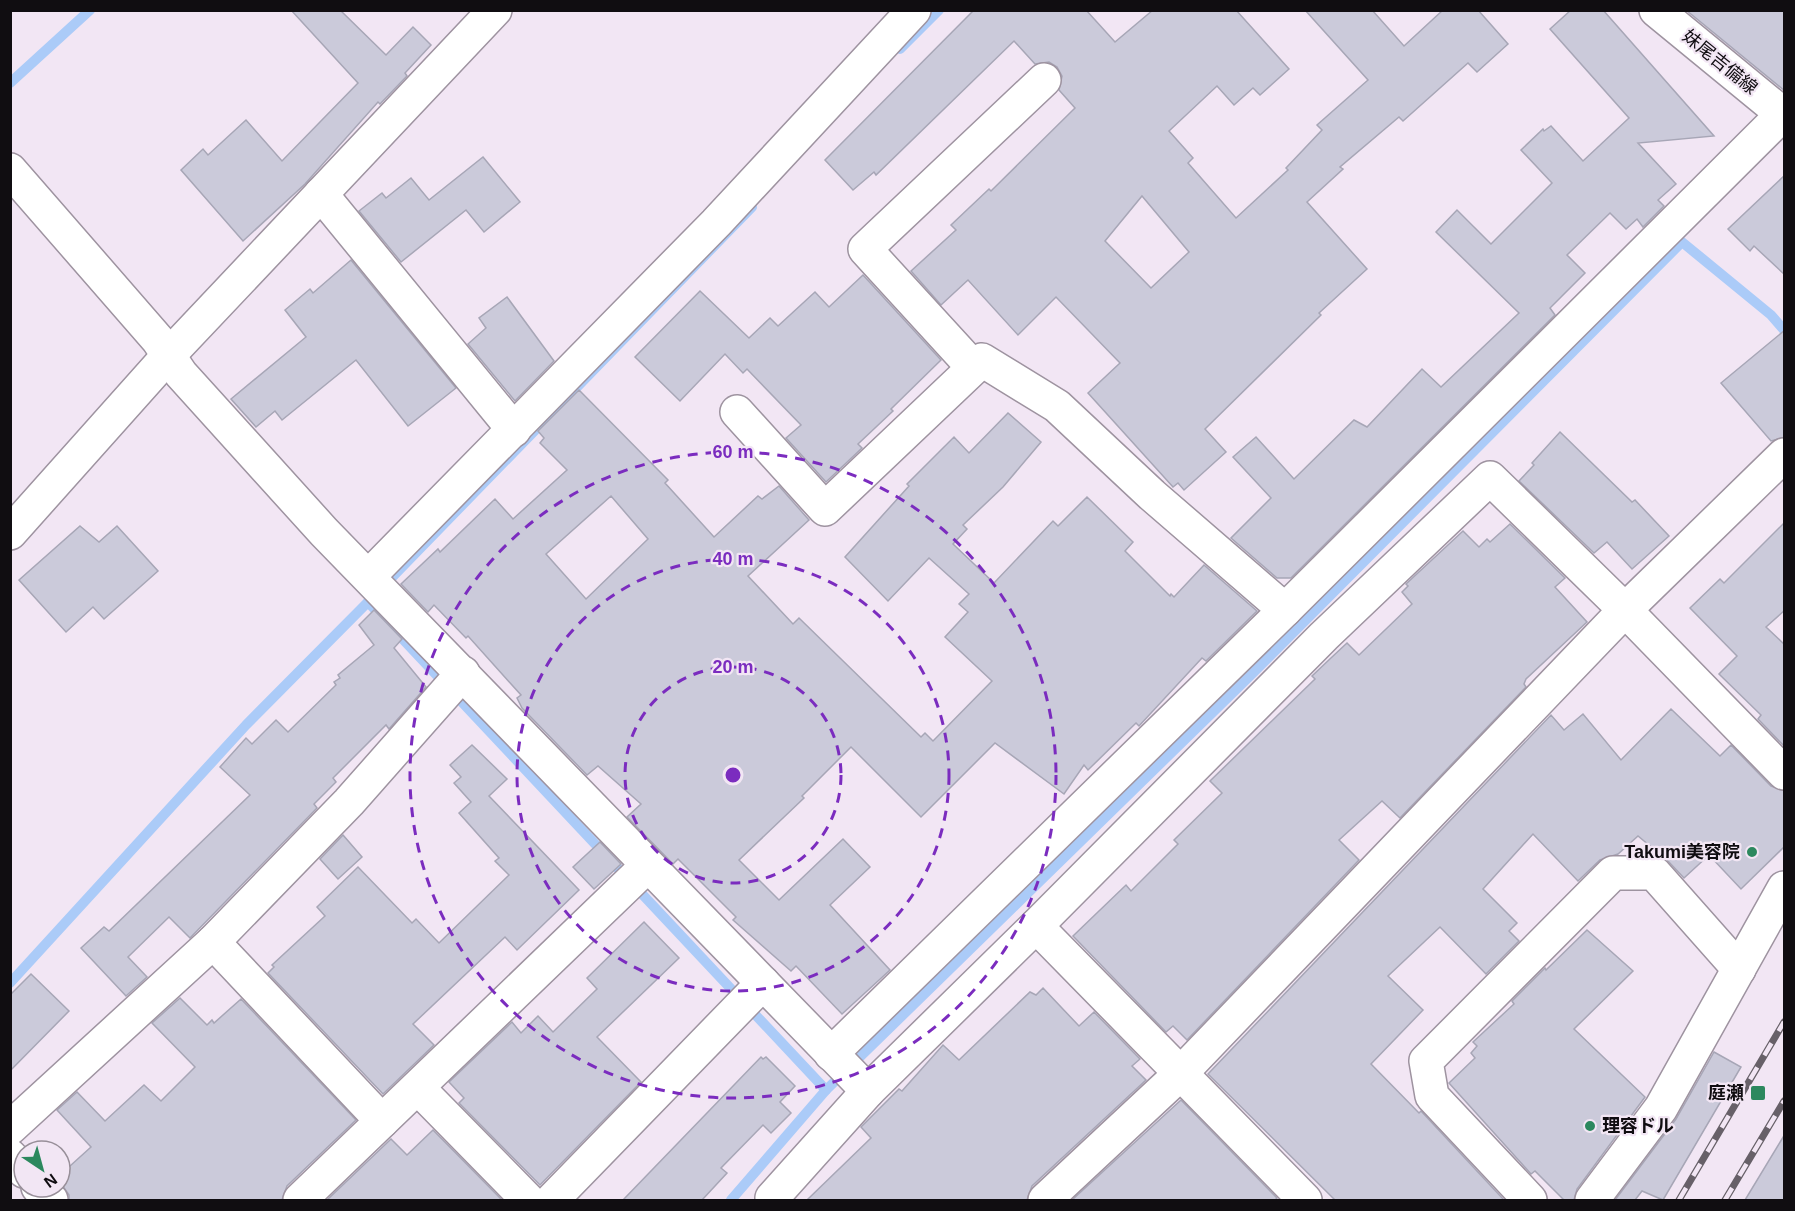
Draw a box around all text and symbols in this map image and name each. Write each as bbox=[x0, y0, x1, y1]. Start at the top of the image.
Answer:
street label: 妹尾吉備線 bbox=[1679, 26, 1761, 98]
text: 60 m bbox=[712, 442, 754, 462]
text: 40 m bbox=[712, 549, 754, 569]
text: 20 m bbox=[712, 657, 754, 677]
centre of rings bbox=[723, 765, 743, 785]
place label: Takumi美容院 bbox=[1624, 842, 1740, 862]
marker: Takumi美容院 bbox=[1745, 845, 1759, 859]
place label: 庭瀬 bbox=[1708, 1083, 1744, 1103]
marker: 庭瀬 bbox=[1749, 1084, 1767, 1102]
place label: 理容ドル bbox=[1602, 1116, 1674, 1136]
marker: 理容ドル bbox=[1583, 1119, 1597, 1133]
north arrow bbox=[12, 1139, 72, 1199]
text: N bbox=[41, 1170, 60, 1191]

